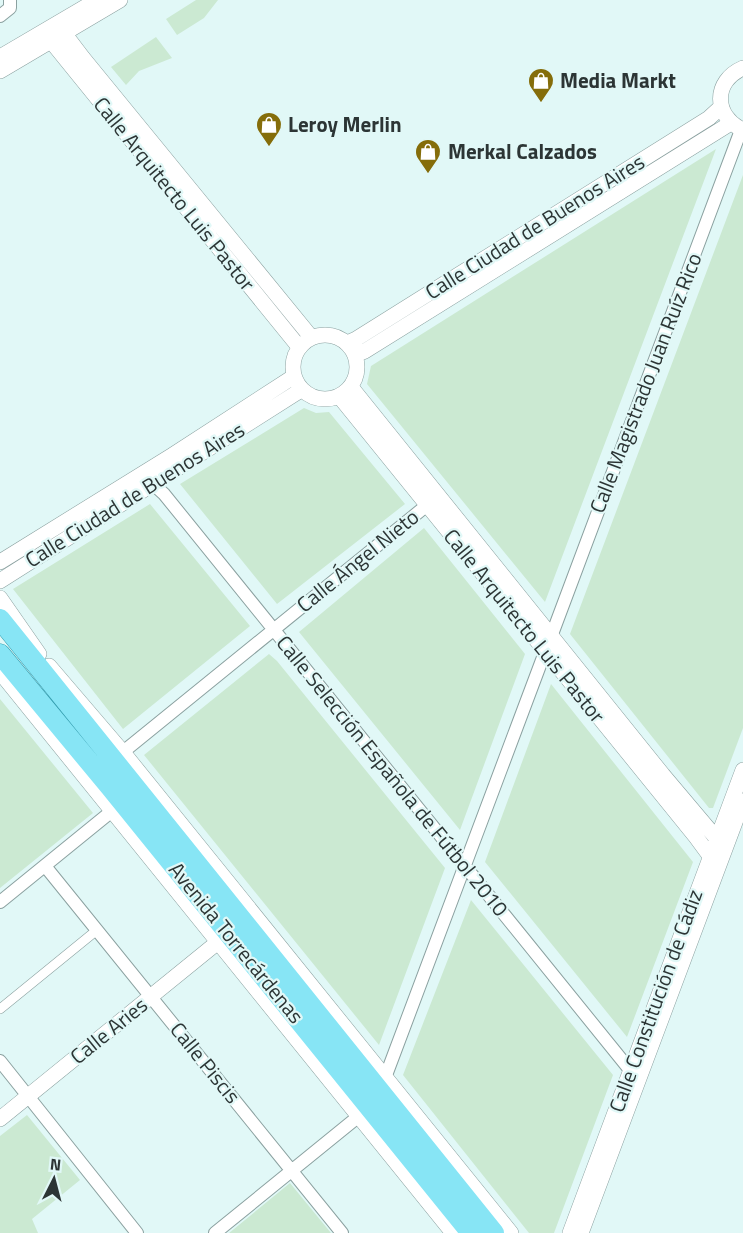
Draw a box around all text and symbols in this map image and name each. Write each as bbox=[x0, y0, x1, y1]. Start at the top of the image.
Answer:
place label: Media Markt bbox=[560, 64, 676, 96]
shop icon: Media Markt bbox=[526, 66, 556, 104]
street label: Calle Arquitecto Luis Pastor bbox=[86, 89, 263, 297]
place label: Leroy Merlin bbox=[288, 108, 402, 140]
shop icon: Leroy Merlin bbox=[254, 110, 284, 148]
place label: Merkal Calzados bbox=[448, 135, 597, 167]
shop icon: Merkal Calzados bbox=[413, 137, 443, 175]
street label: Calle Ciudad de Buenos Aires bbox=[418, 145, 651, 307]
street label: Calle Magistrado Juan Ruíz Rico bbox=[581, 248, 710, 517]
street label: Calle Ciudad de Buenos Aires bbox=[18, 413, 251, 575]
street label: Calle Ángel Nieto bbox=[289, 501, 425, 620]
street label: Calle Arquitecto Luis Pastor bbox=[436, 521, 613, 729]
street label: Calle Selección Española de Fútbol 2010 bbox=[269, 628, 516, 923]
street label: Avenida Torrecárdenas bbox=[161, 855, 312, 1030]
street label: Calle Constitución de Cádiz bbox=[600, 885, 710, 1117]
street label: Calle Aries bbox=[63, 989, 154, 1071]
street label: Calle Piscis bbox=[163, 1015, 249, 1110]
north arrow bbox=[24, 1149, 84, 1209]
text: N bbox=[49, 1152, 62, 1177]

